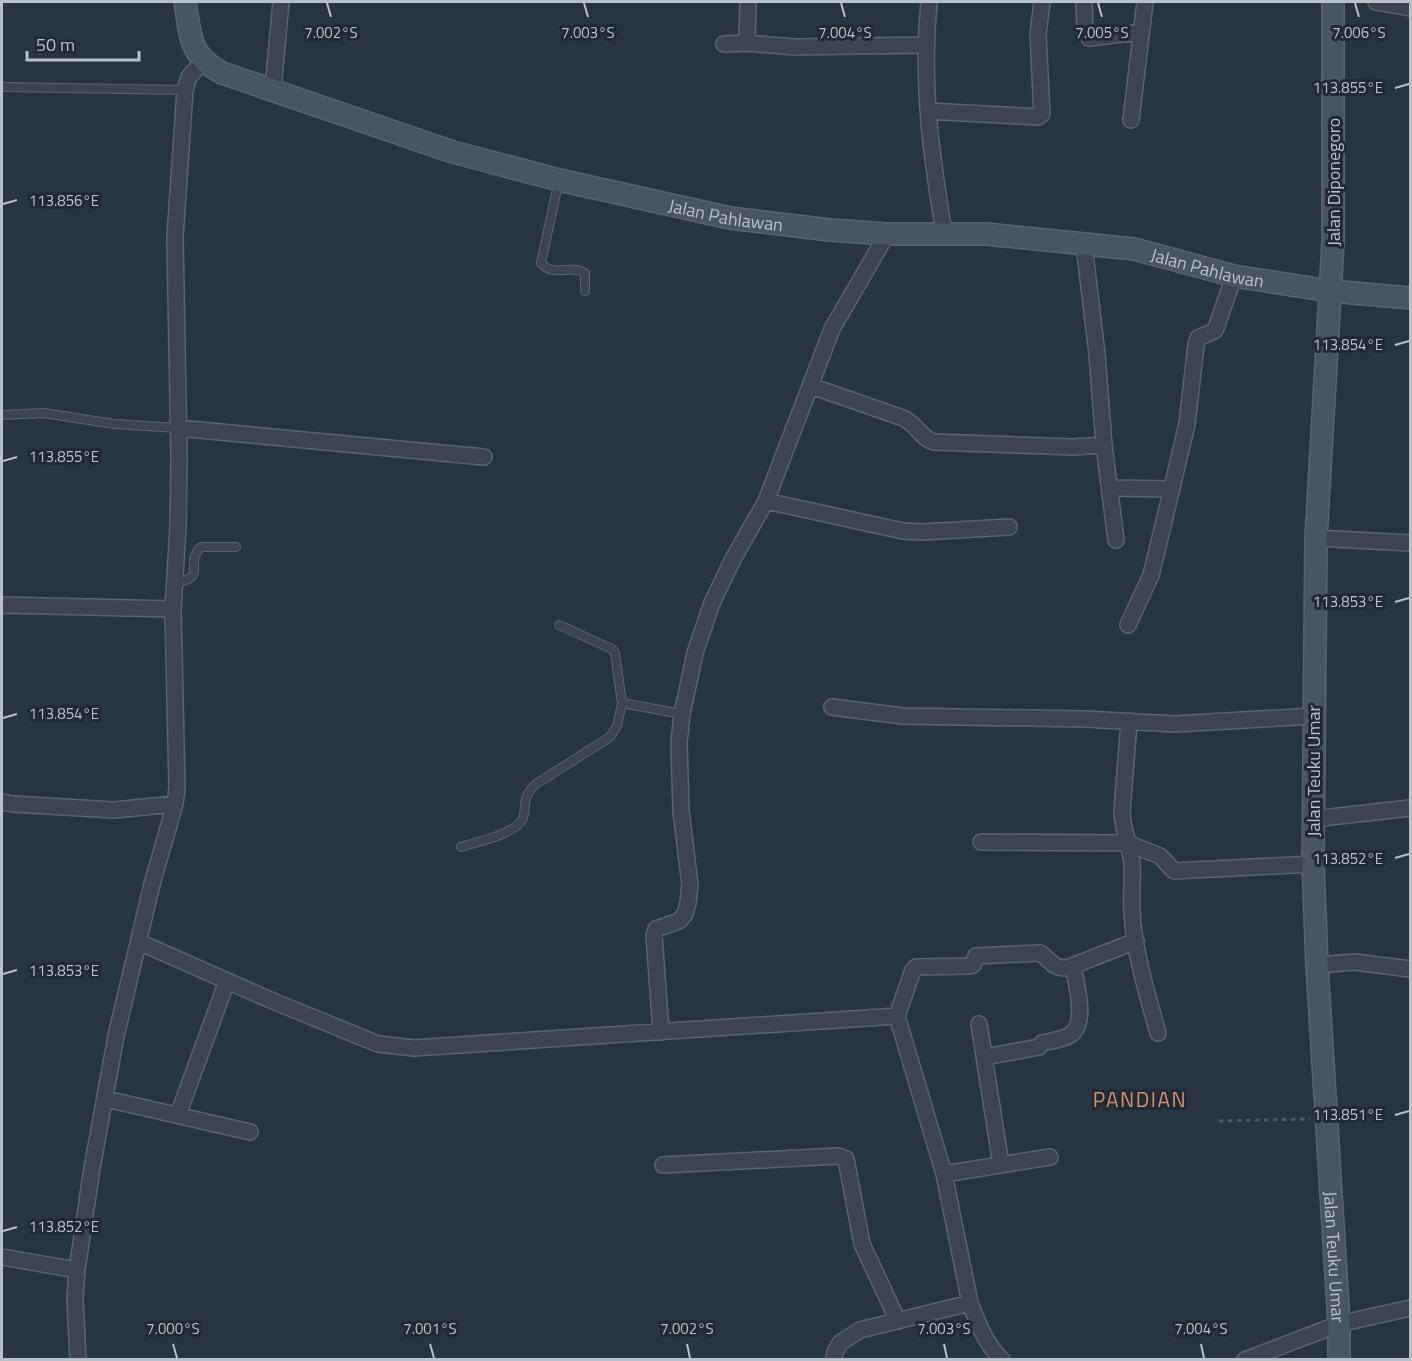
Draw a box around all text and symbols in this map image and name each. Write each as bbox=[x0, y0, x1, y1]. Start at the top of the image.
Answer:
text: 7.002°S bbox=[304, 21, 358, 44]
text: 7.003°S bbox=[561, 21, 615, 44]
text: 7.004°S bbox=[818, 21, 872, 44]
text: 7.005°S bbox=[1075, 21, 1129, 44]
text: 7.006°S bbox=[1332, 21, 1386, 44]
scale bar bbox=[27, 24, 140, 62]
text: 50 m bbox=[36, 31, 75, 58]
text: 113.855°E bbox=[1313, 76, 1383, 99]
street label: Jalan Diponegoro bbox=[1320, 118, 1347, 246]
text: 113.856°E bbox=[29, 189, 99, 212]
street label: Jalan Pahlawan bbox=[666, 191, 785, 238]
street label: Jalan Pahlawan bbox=[1148, 241, 1266, 294]
text: 113.854°E bbox=[1313, 333, 1383, 356]
text: 113.855°E bbox=[29, 445, 99, 468]
text: 113.853°E bbox=[1313, 590, 1383, 613]
text: 113.854°E bbox=[29, 702, 99, 725]
street label: Jalan Teuku Umar bbox=[1300, 705, 1327, 837]
text: 113.852°E bbox=[1313, 847, 1383, 870]
text: 113.853°E bbox=[29, 959, 99, 982]
district label: PANDIAN bbox=[1093, 1083, 1187, 1115]
text: 113.851°E bbox=[1313, 1103, 1383, 1126]
street label: Jalan Teuku Umar bbox=[1317, 1190, 1352, 1323]
text: 113.852°E bbox=[29, 1215, 99, 1238]
text: 7.000°S bbox=[146, 1317, 200, 1340]
text: 7.001°S bbox=[403, 1317, 457, 1340]
text: 7.002°S bbox=[660, 1317, 714, 1340]
text: 7.003°S bbox=[917, 1317, 971, 1340]
text: 7.004°S bbox=[1174, 1317, 1228, 1340]

